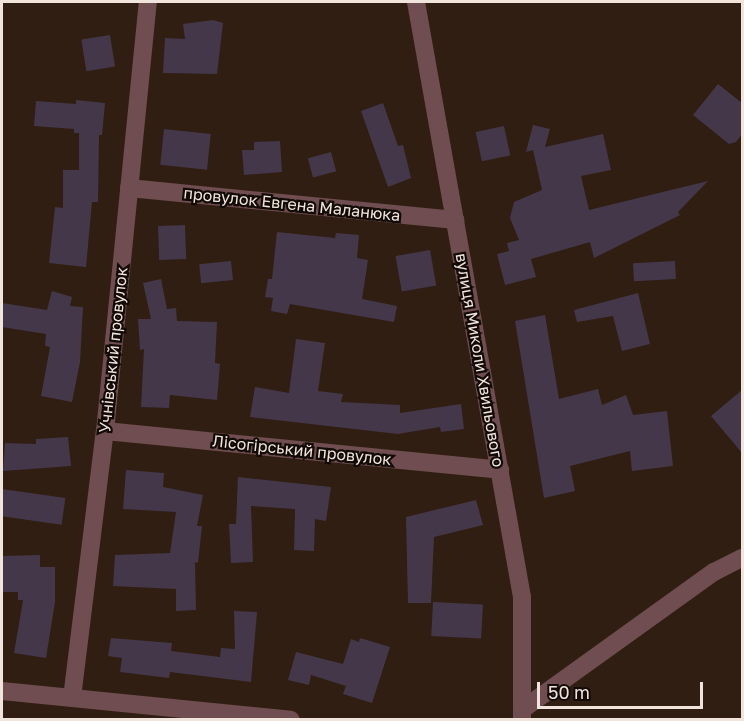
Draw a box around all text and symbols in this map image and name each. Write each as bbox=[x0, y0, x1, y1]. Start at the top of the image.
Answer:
street label: провулок Евгена Маланюка bbox=[183, 183, 401, 225]
street label: вулиця Миколи Хвильового bbox=[452, 252, 508, 468]
street label: Учнівський провулок bbox=[95, 266, 131, 434]
street label: Лісогірський провулок bbox=[212, 431, 392, 469]
scale bar bbox=[540, 670, 706, 708]
text: 50 m bbox=[548, 681, 590, 703]

